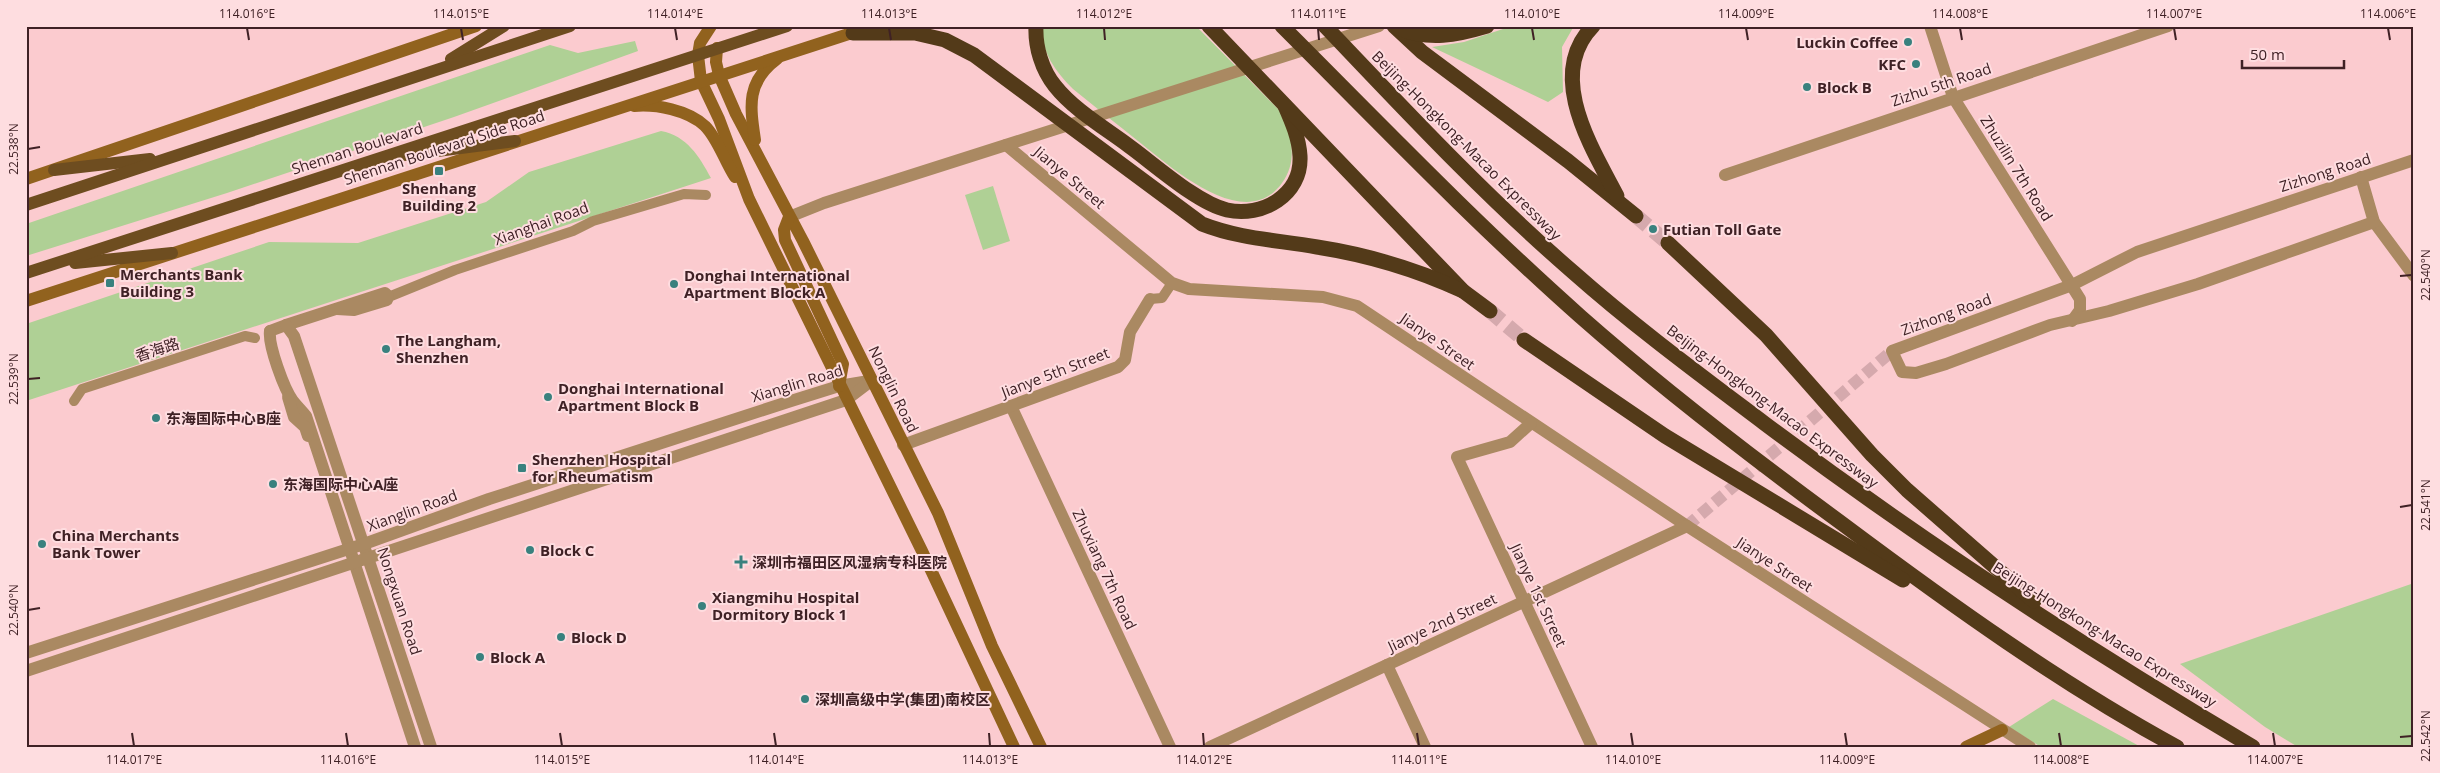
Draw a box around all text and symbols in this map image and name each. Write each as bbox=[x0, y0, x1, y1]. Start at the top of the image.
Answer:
text: 114.016°E bbox=[219, 5, 275, 22]
text: 114.015°E bbox=[433, 5, 489, 22]
text: 114.014°E bbox=[647, 5, 703, 22]
text: 114.013°E bbox=[861, 5, 917, 22]
text: 114.012°E bbox=[1076, 5, 1132, 22]
text: 114.011°E bbox=[1290, 5, 1346, 22]
text: 114.010°E bbox=[1504, 5, 1560, 22]
text: 114.009°E bbox=[1718, 5, 1774, 22]
text: 114.008°E bbox=[1932, 5, 1988, 22]
text: 114.007°E bbox=[2146, 5, 2202, 22]
text: 114.006°E bbox=[2360, 5, 2416, 22]
place label: Luckin Coffee bbox=[1796, 32, 1898, 52]
marker: Luckin Coffee bbox=[1902, 36, 1914, 48]
scale bar bbox=[2242, 38, 2345, 70]
text: 50 m bbox=[2250, 44, 2285, 64]
street label: Beijing-Hongkong-Macao Expressway bbox=[1368, 46, 1566, 244]
place label: KFC bbox=[1878, 54, 1906, 74]
street label: Zizhu 5th Road bbox=[1888, 58, 1994, 110]
marker: KFC bbox=[1910, 58, 1922, 70]
place label: Block B bbox=[1817, 77, 1872, 97]
marker: Block B bbox=[1801, 81, 1813, 93]
street label: Shennan Boulevard Side Road bbox=[341, 106, 547, 188]
street label: Zhuzilin 7th Road bbox=[1976, 111, 2058, 225]
street label: Shennan Boulevard bbox=[289, 118, 425, 178]
text: 22.538°N bbox=[5, 123, 22, 175]
street label: Jianye Street bbox=[1029, 140, 1110, 213]
street label: Zizhong Road bbox=[2277, 148, 2373, 196]
marker: Shenhang Building 2 bbox=[433, 165, 445, 177]
place label: Shenhang Building 2 bbox=[402, 178, 477, 215]
street label: Xianghai Road bbox=[491, 197, 591, 249]
place label: Futian Toll Gate bbox=[1663, 219, 1781, 239]
marker: Futian Toll Gate bbox=[1647, 223, 1659, 235]
text: 22.540°N bbox=[2417, 249, 2434, 301]
place label: Merchants Bank Building 3 bbox=[120, 264, 243, 301]
place label: Donghai International Apartment Block A bbox=[684, 265, 850, 302]
marker: Merchants Bank Building 3 bbox=[104, 277, 116, 289]
marker: Donghai International Apartment Block A bbox=[668, 278, 680, 290]
street label: Zizhong Road bbox=[1898, 288, 1994, 340]
street label: Jianye Street bbox=[1395, 307, 1479, 374]
street label: Beijing-Hongkong-Macao Expressway bbox=[1663, 320, 1883, 493]
place label: The Langham, Shenzhen bbox=[396, 330, 501, 367]
street label: 香海路 bbox=[133, 333, 181, 365]
street label: Nonglin Road bbox=[864, 342, 924, 436]
street label: Jianye 5th Street bbox=[996, 342, 1112, 402]
marker: The Langham, Shenzhen bbox=[380, 343, 392, 355]
text: 22.539°N bbox=[5, 353, 22, 405]
street label: Xianglin Road bbox=[749, 360, 845, 406]
place label: Donghai International Apartment Block B bbox=[558, 378, 724, 415]
marker: Donghai International Apartment Block B bbox=[542, 391, 554, 403]
place label: 东海国际中心B座 bbox=[166, 408, 281, 428]
marker: 东海国际中心B座 bbox=[150, 412, 162, 424]
place label: Shenzhen Hospital for Rheumatism bbox=[532, 449, 671, 486]
marker: Shenzhen Hospital for Rheumatism bbox=[516, 462, 528, 474]
place label: 东海国际中心A座 bbox=[283, 474, 398, 494]
marker: 东海国际中心A座 bbox=[267, 478, 279, 490]
text: 22.541°N bbox=[2417, 479, 2434, 531]
street label: Xianglin Road bbox=[364, 484, 460, 536]
street label: Zhuxiang 7th Road bbox=[1068, 505, 1142, 633]
place label: China Merchants Bank Tower bbox=[52, 525, 179, 562]
street label: Jianye Street bbox=[1731, 531, 1817, 596]
marker: China Merchants Bank Tower bbox=[36, 538, 48, 550]
street label: Jianye 1st Street bbox=[1505, 538, 1572, 650]
place label: Block C bbox=[540, 540, 595, 560]
marker: Block C bbox=[524, 544, 536, 556]
street label: Nongxuan Road bbox=[373, 545, 427, 657]
place label: 深圳市福田区风湿病专科医院 bbox=[752, 552, 947, 572]
marker: 深圳市福田区风湿病专科医院 bbox=[734, 555, 748, 569]
street label: Beijing-Hongkong-Macao Expressway bbox=[1989, 557, 2221, 712]
text: 22.540°N bbox=[5, 584, 22, 636]
place label: Xiangmihu Hospital Dormitory Block 1 bbox=[712, 587, 859, 624]
street label: Jianye 2nd Street bbox=[1383, 588, 1500, 657]
marker: Xiangmihu Hospital Dormitory Block 1 bbox=[696, 600, 708, 612]
place label: Block D bbox=[571, 627, 627, 647]
marker: Block D bbox=[555, 631, 567, 643]
place label: Block A bbox=[490, 647, 546, 667]
marker: Block A bbox=[474, 651, 486, 663]
place label: 深圳高级中学(集团)南校区 bbox=[815, 689, 990, 709]
marker: 深圳高级中学(集团)南校区 bbox=[799, 693, 811, 705]
text: 22.542°N bbox=[2417, 710, 2434, 762]
text: 114.017°E bbox=[106, 751, 162, 768]
text: 114.016°E bbox=[320, 751, 376, 768]
text: 114.015°E bbox=[534, 751, 590, 768]
text: 114.014°E bbox=[748, 751, 804, 768]
text: 114.013°E bbox=[962, 751, 1018, 768]
text: 114.012°E bbox=[1176, 751, 1232, 768]
text: 114.011°E bbox=[1391, 751, 1447, 768]
text: 114.010°E bbox=[1605, 751, 1661, 768]
text: 114.009°E bbox=[1819, 751, 1875, 768]
text: 114.008°E bbox=[2033, 751, 2089, 768]
text: 114.007°E bbox=[2247, 751, 2303, 768]

